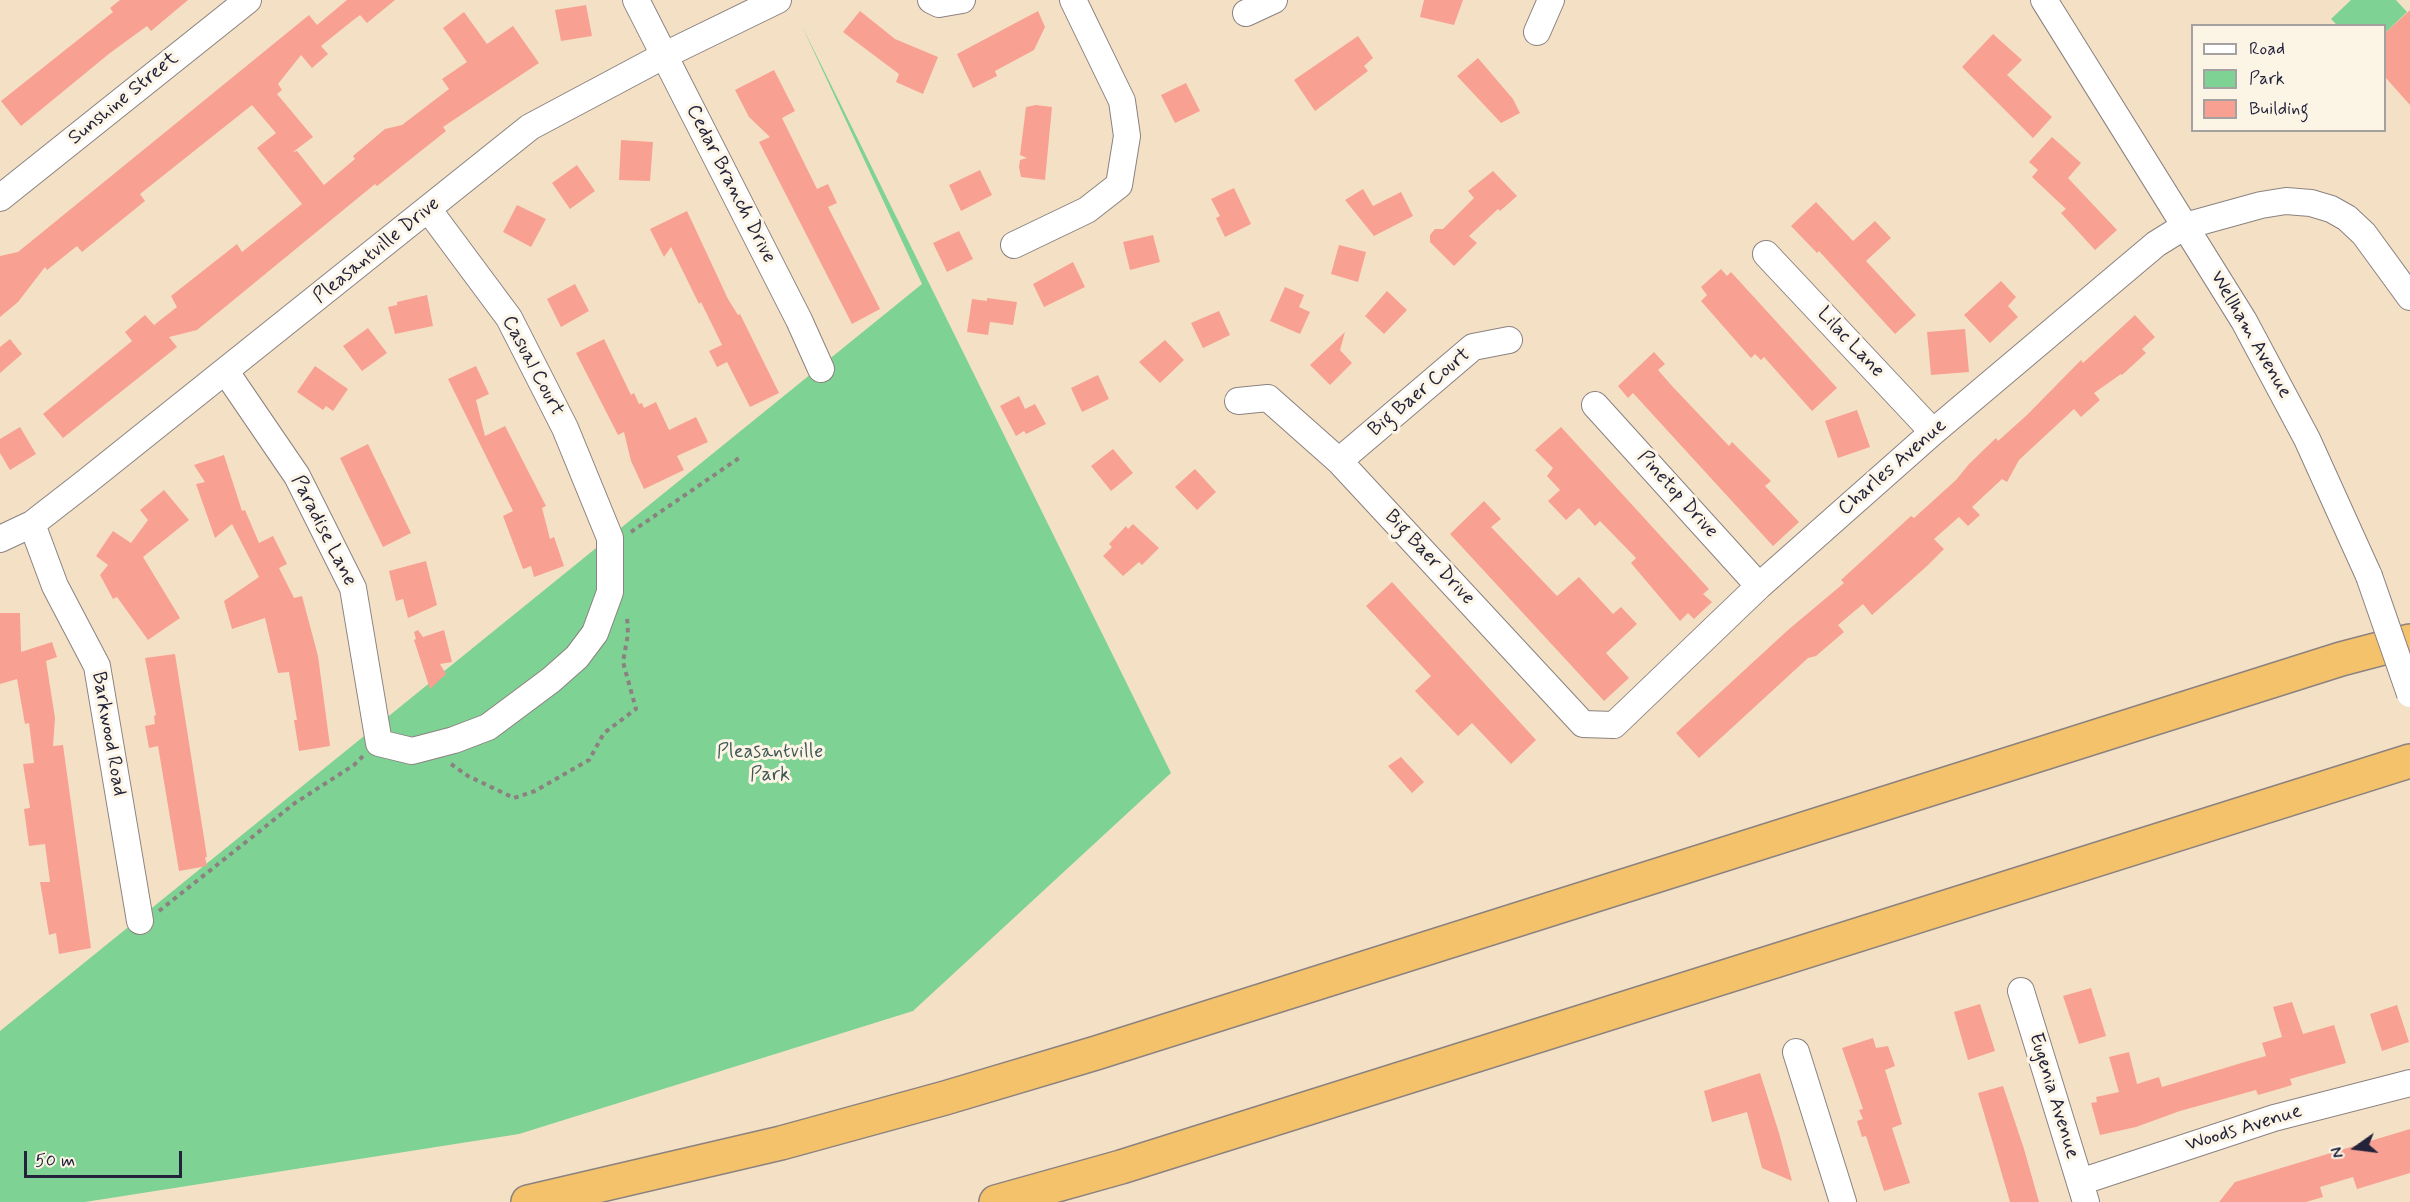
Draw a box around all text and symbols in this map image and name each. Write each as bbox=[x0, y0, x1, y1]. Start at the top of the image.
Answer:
legend bbox=[2191, 24, 2386, 132]
text: Road bbox=[2249, 37, 2285, 61]
street label: Sunshine Street bbox=[64, 47, 184, 151]
text: Park bbox=[2249, 67, 2285, 91]
text: Building bbox=[2249, 97, 2309, 121]
street label: Cedar Branch Drive bbox=[680, 101, 780, 267]
street label: Pleasantville Drive bbox=[309, 193, 445, 309]
street label: Wellham Avenue bbox=[2204, 267, 2296, 403]
street label: Lilac Lane bbox=[1811, 303, 1889, 383]
street label: Casual Court bbox=[496, 312, 568, 420]
street label: Big Baer Court bbox=[1364, 343, 1476, 443]
street label: Charles Avenue bbox=[1834, 414, 1952, 522]
street label: Pinetop Drive bbox=[1631, 446, 1723, 544]
street label: Paradise Lane bbox=[285, 472, 361, 590]
street label: Big Baer Drive bbox=[1379, 505, 1479, 611]
street label: Barkwood Road bbox=[85, 670, 131, 798]
park label: Pleasantville Park bbox=[717, 741, 823, 788]
street label: Eugenia Avenue bbox=[2022, 1030, 2084, 1162]
street label: Woods Avenue bbox=[2183, 1100, 2305, 1158]
north arrow bbox=[2326, 1118, 2386, 1178]
scale bar bbox=[27, 1139, 184, 1177]
text: N bbox=[2327, 1145, 2350, 1160]
text: 50 m bbox=[35, 1149, 75, 1173]

